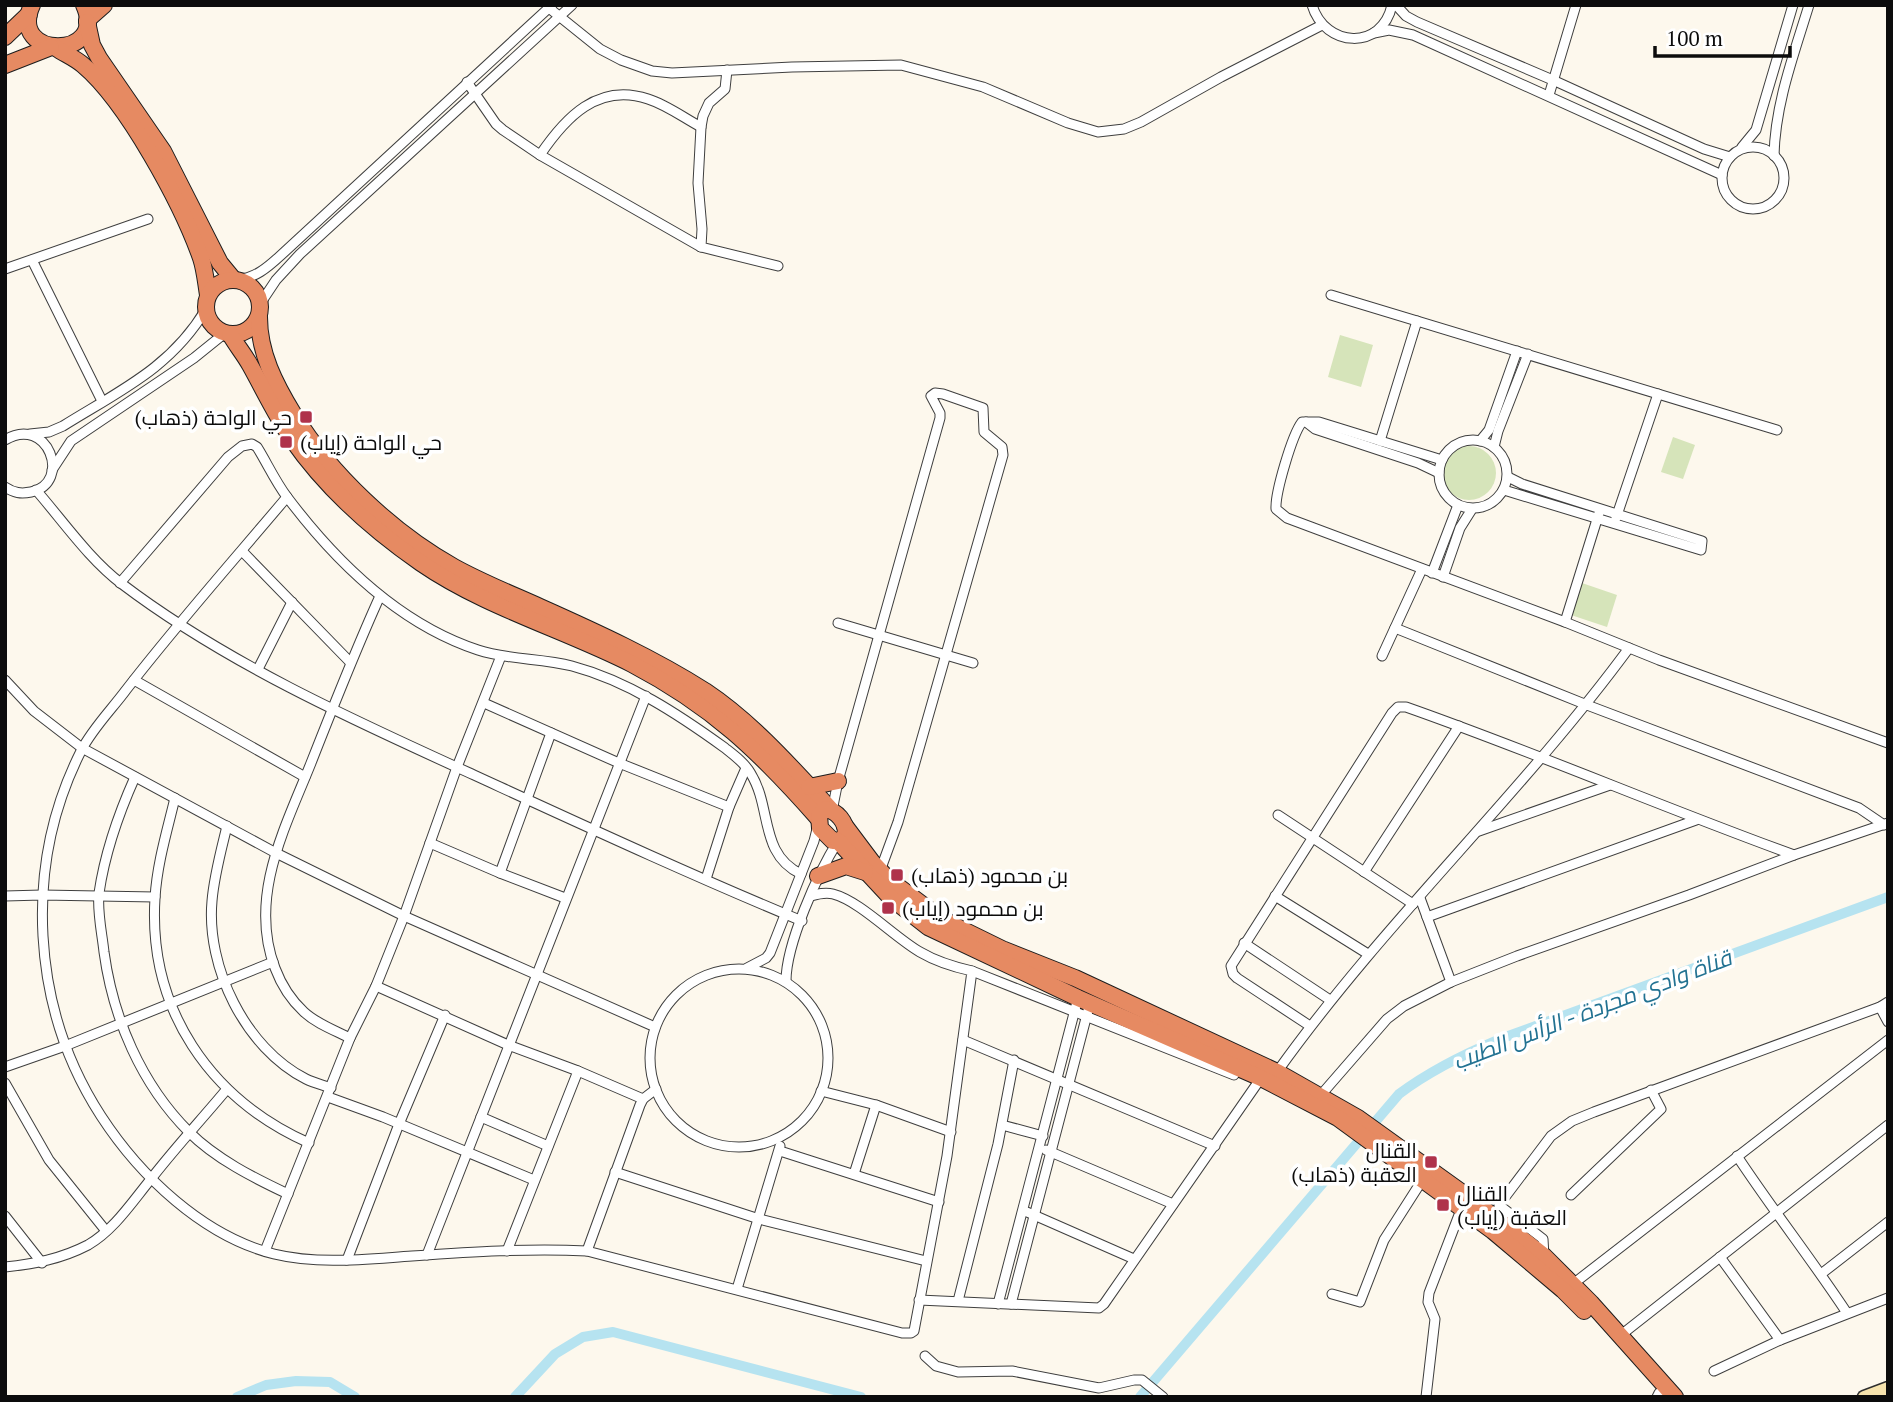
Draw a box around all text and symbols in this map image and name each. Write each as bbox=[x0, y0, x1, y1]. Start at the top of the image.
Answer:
scale bar bbox=[1655, 14, 1790, 58]
text: 100 m bbox=[1666, 24, 1723, 52]
place label: حي الواحة (ذهاب) bbox=[135, 403, 292, 434]
marker: حي الواحة (ذهاب) bbox=[298, 409, 314, 425]
place label: حي الواحة (إياب) bbox=[300, 428, 442, 459]
marker: حي الواحة (إياب) bbox=[278, 434, 294, 450]
place label: بن محمود (ذهاب) bbox=[911, 861, 1068, 889]
marker: بن محمود (ذهاب) bbox=[889, 867, 905, 883]
place label: بن محمود (إياب) bbox=[902, 894, 1044, 922]
marker: بن محمود (إياب) bbox=[880, 900, 896, 916]
water label: قناة وادي مجردة - الرأس الطيب bbox=[1448, 941, 1739, 1079]
place label: القنال العقبة (ذهاب) bbox=[1291, 1136, 1417, 1188]
marker: القنال العقبة (ذهاب) bbox=[1423, 1154, 1439, 1170]
place label: القنال العقبة (إياب) bbox=[1457, 1179, 1567, 1231]
marker: القنال العقبة (إياب) bbox=[1435, 1197, 1451, 1213]

